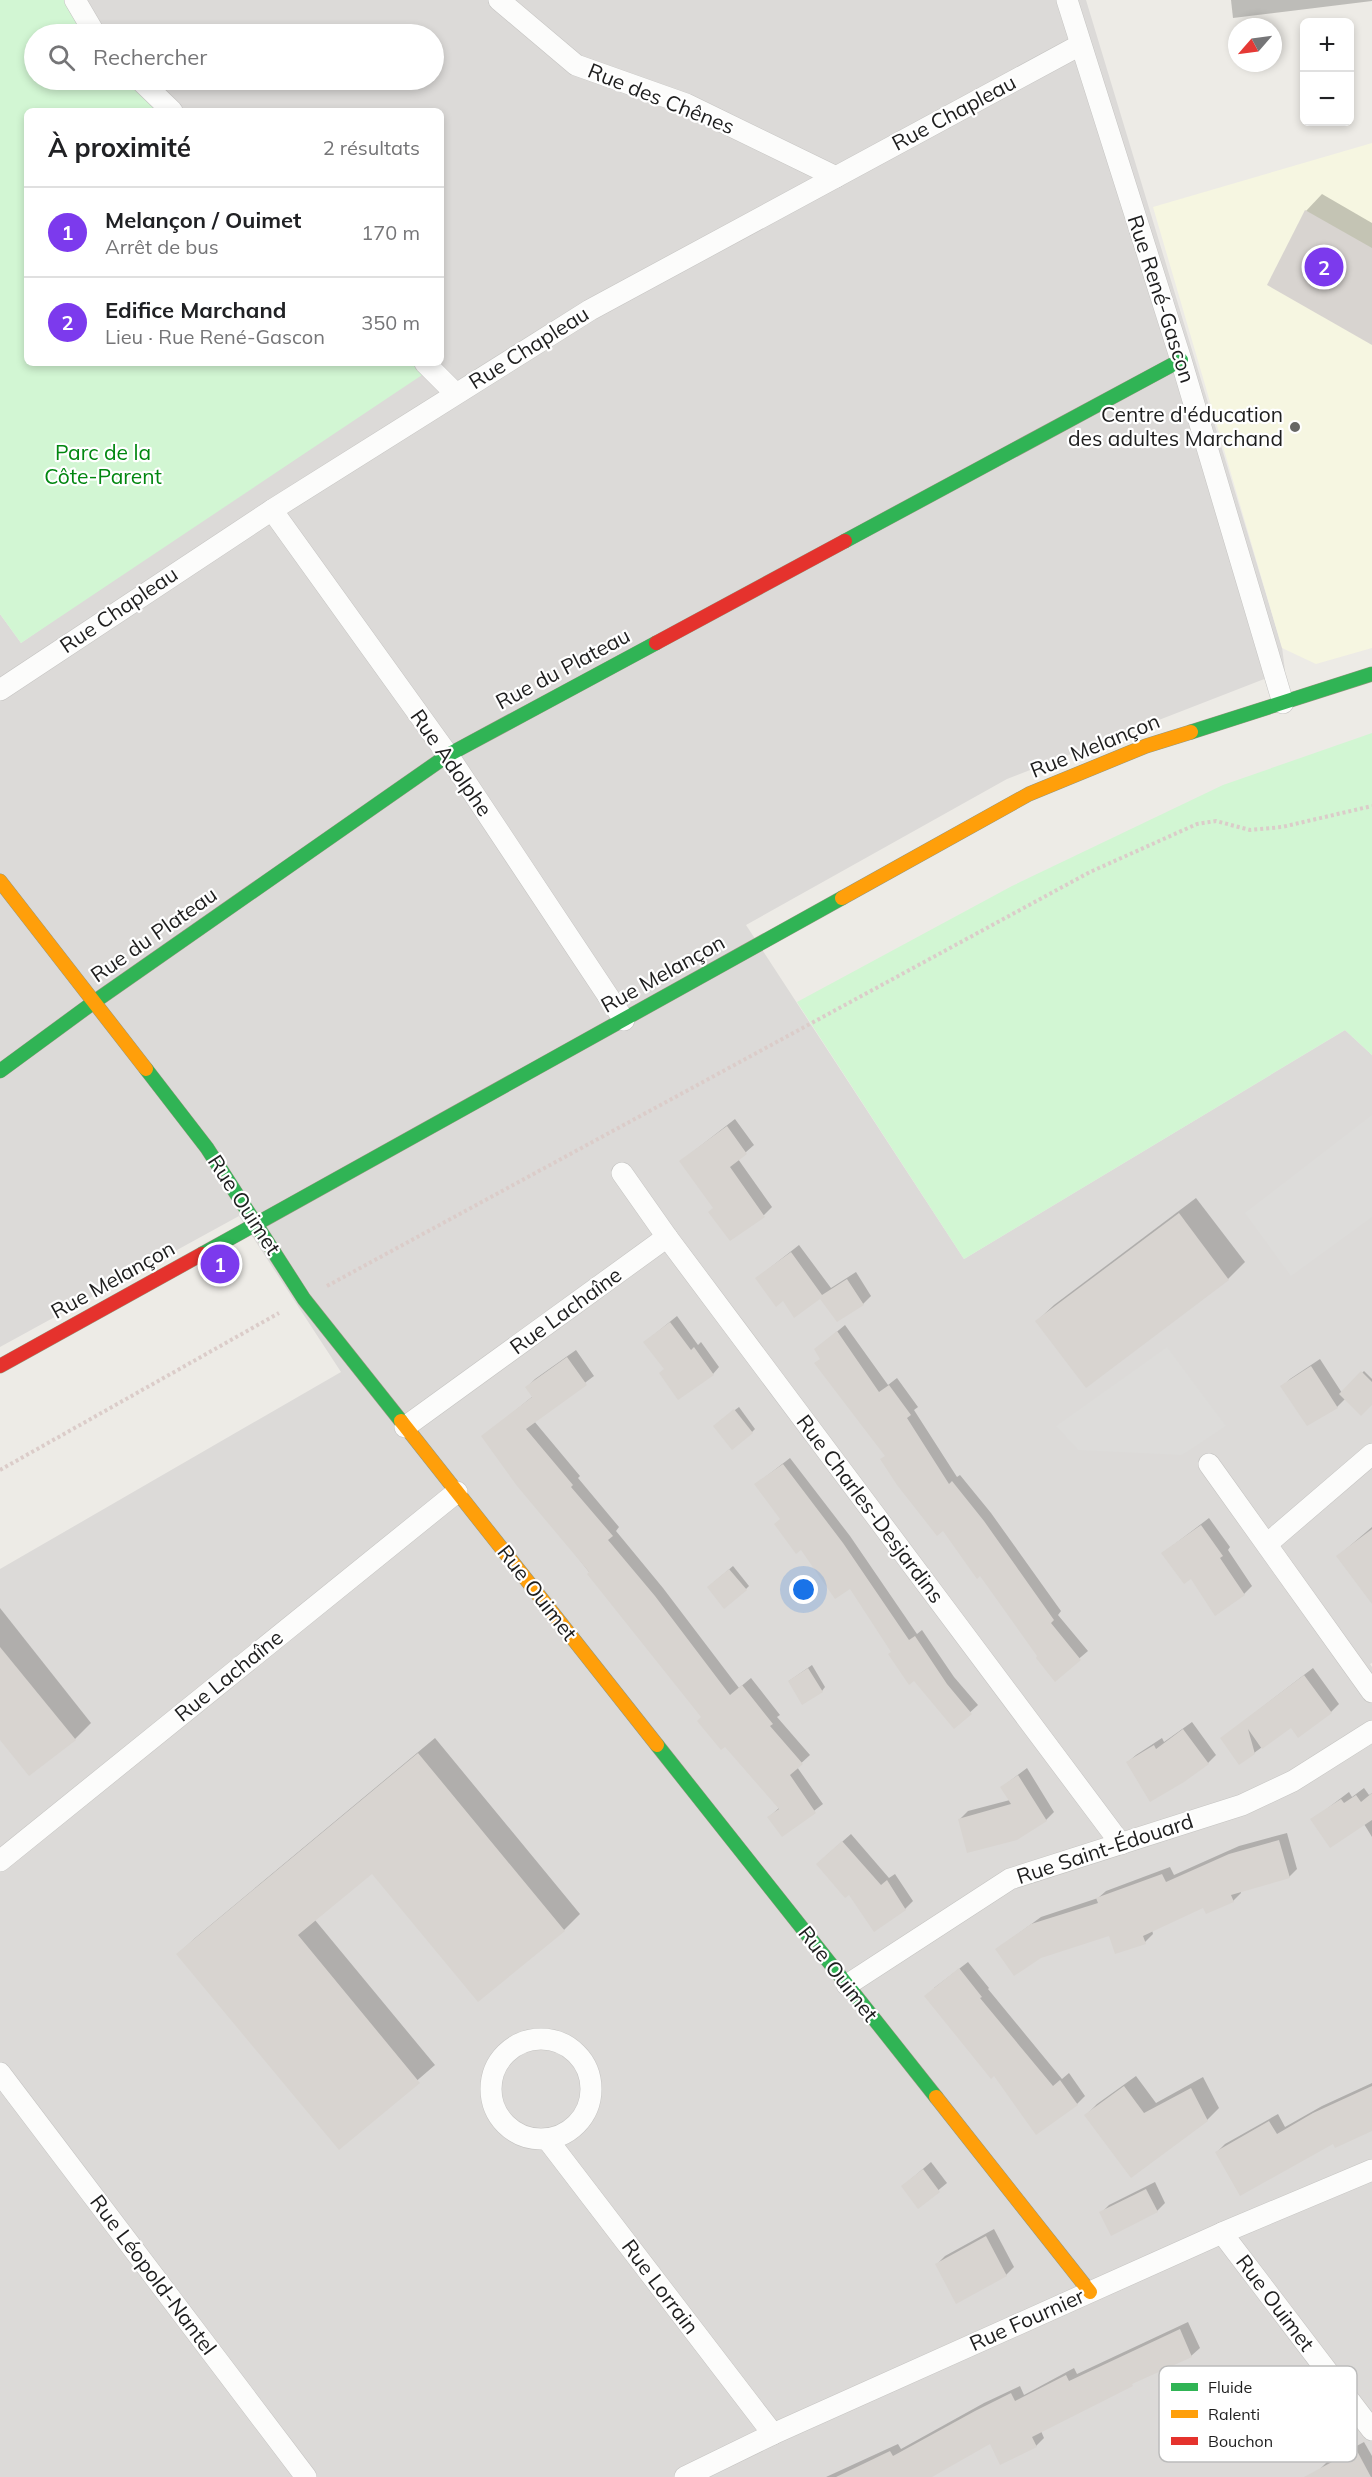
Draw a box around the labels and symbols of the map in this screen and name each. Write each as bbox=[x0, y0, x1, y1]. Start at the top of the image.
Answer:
north arrow bbox=[1228, 18, 1282, 72]
street label: Rue des Chênes bbox=[584, 57, 738, 139]
street label: Rue Chapleau bbox=[887, 69, 1020, 156]
street label: Rue René-Gascon bbox=[1123, 211, 1201, 386]
pin: 2 bbox=[1304, 244, 1344, 290]
street label: Rue Chapleau bbox=[464, 300, 593, 394]
place label: Centre d'éducation des adultes Marchand bbox=[1068, 401, 1283, 451]
marker: Centre d'éducation des adultes Marchand bbox=[1288, 420, 1302, 434]
park label: Parc de la Côte-Parent bbox=[44, 439, 162, 489]
street label: Rue Chapleau bbox=[55, 560, 182, 658]
street label: Rue du Plateau bbox=[491, 622, 634, 714]
street label: Rue Adolphe bbox=[405, 704, 498, 821]
street label: Rue Melançon bbox=[1026, 707, 1163, 783]
street label: Rue du Plateau bbox=[85, 881, 222, 987]
street label: Rue Melançon bbox=[596, 928, 729, 1018]
street label: Rue Ouimet bbox=[203, 1150, 287, 1259]
street label: Rue Melançon bbox=[46, 1234, 179, 1324]
pin: 1 bbox=[200, 1242, 240, 1286]
street label: Rue Lachaîne bbox=[505, 1261, 626, 1359]
street label: Rue Charles-Desjardins bbox=[791, 1409, 950, 1608]
street label: Rue Ouimet bbox=[492, 1539, 583, 1645]
your location bbox=[789, 1575, 818, 1604]
street label: Rue Lachaîne bbox=[169, 1624, 288, 1727]
street label: Rue Saint-Édouard bbox=[1013, 1807, 1196, 1889]
street label: Rue Ouimet bbox=[793, 1920, 884, 2026]
street label: Rue Léopold-Nantel bbox=[85, 2189, 222, 2360]
street label: Rue Lorrain bbox=[617, 2234, 705, 2339]
street label: Rue Ouimet bbox=[1231, 2249, 1321, 2356]
street label: Rue Fournier bbox=[965, 2282, 1088, 2356]
legend bbox=[1159, 2366, 1357, 2462]
text: Fluide bbox=[1208, 2377, 1252, 2397]
text: Ralenti bbox=[1208, 2404, 1260, 2424]
text: Bouchon bbox=[1208, 2431, 1273, 2451]

